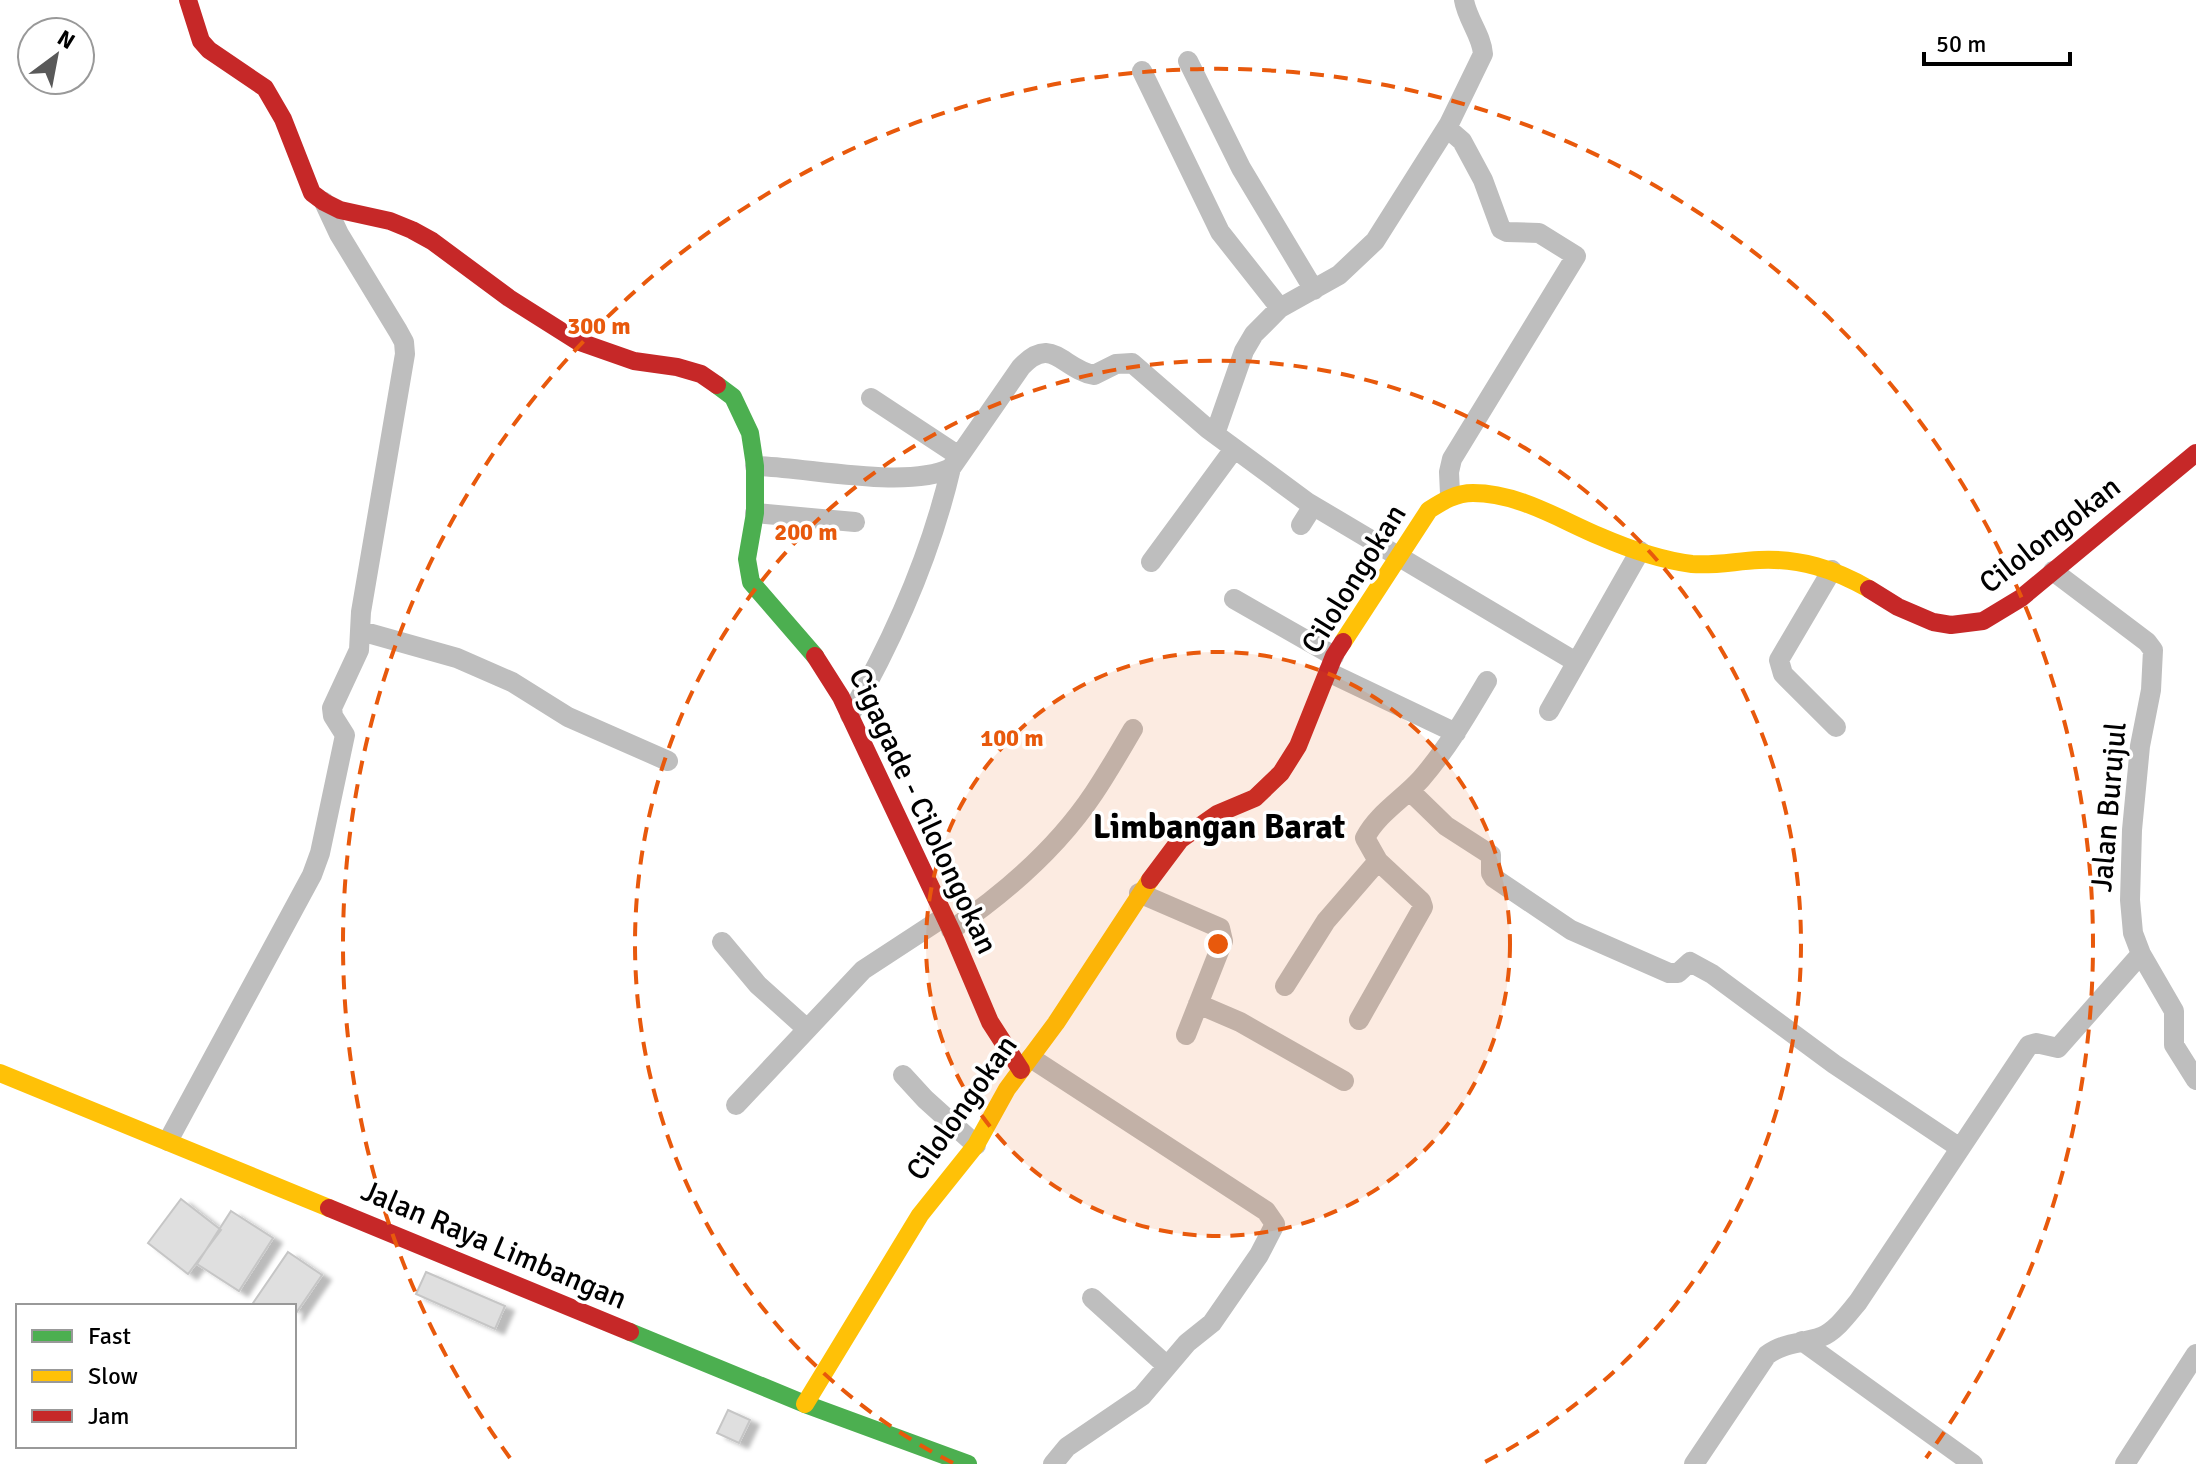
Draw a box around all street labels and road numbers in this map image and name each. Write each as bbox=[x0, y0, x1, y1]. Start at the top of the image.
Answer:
street label: Cilolongokan bbox=[1972, 468, 2128, 602]
street label: Cilolongokan bbox=[1294, 498, 1414, 660]
street label: Cigagade - Cilolongokan bbox=[840, 662, 1006, 960]
street label: Jalan Burujul bbox=[2083, 721, 2135, 893]
street label: Cilolongokan bbox=[898, 1028, 1026, 1188]
street label: Jalan Raya Limbangan bbox=[356, 1172, 632, 1318]

